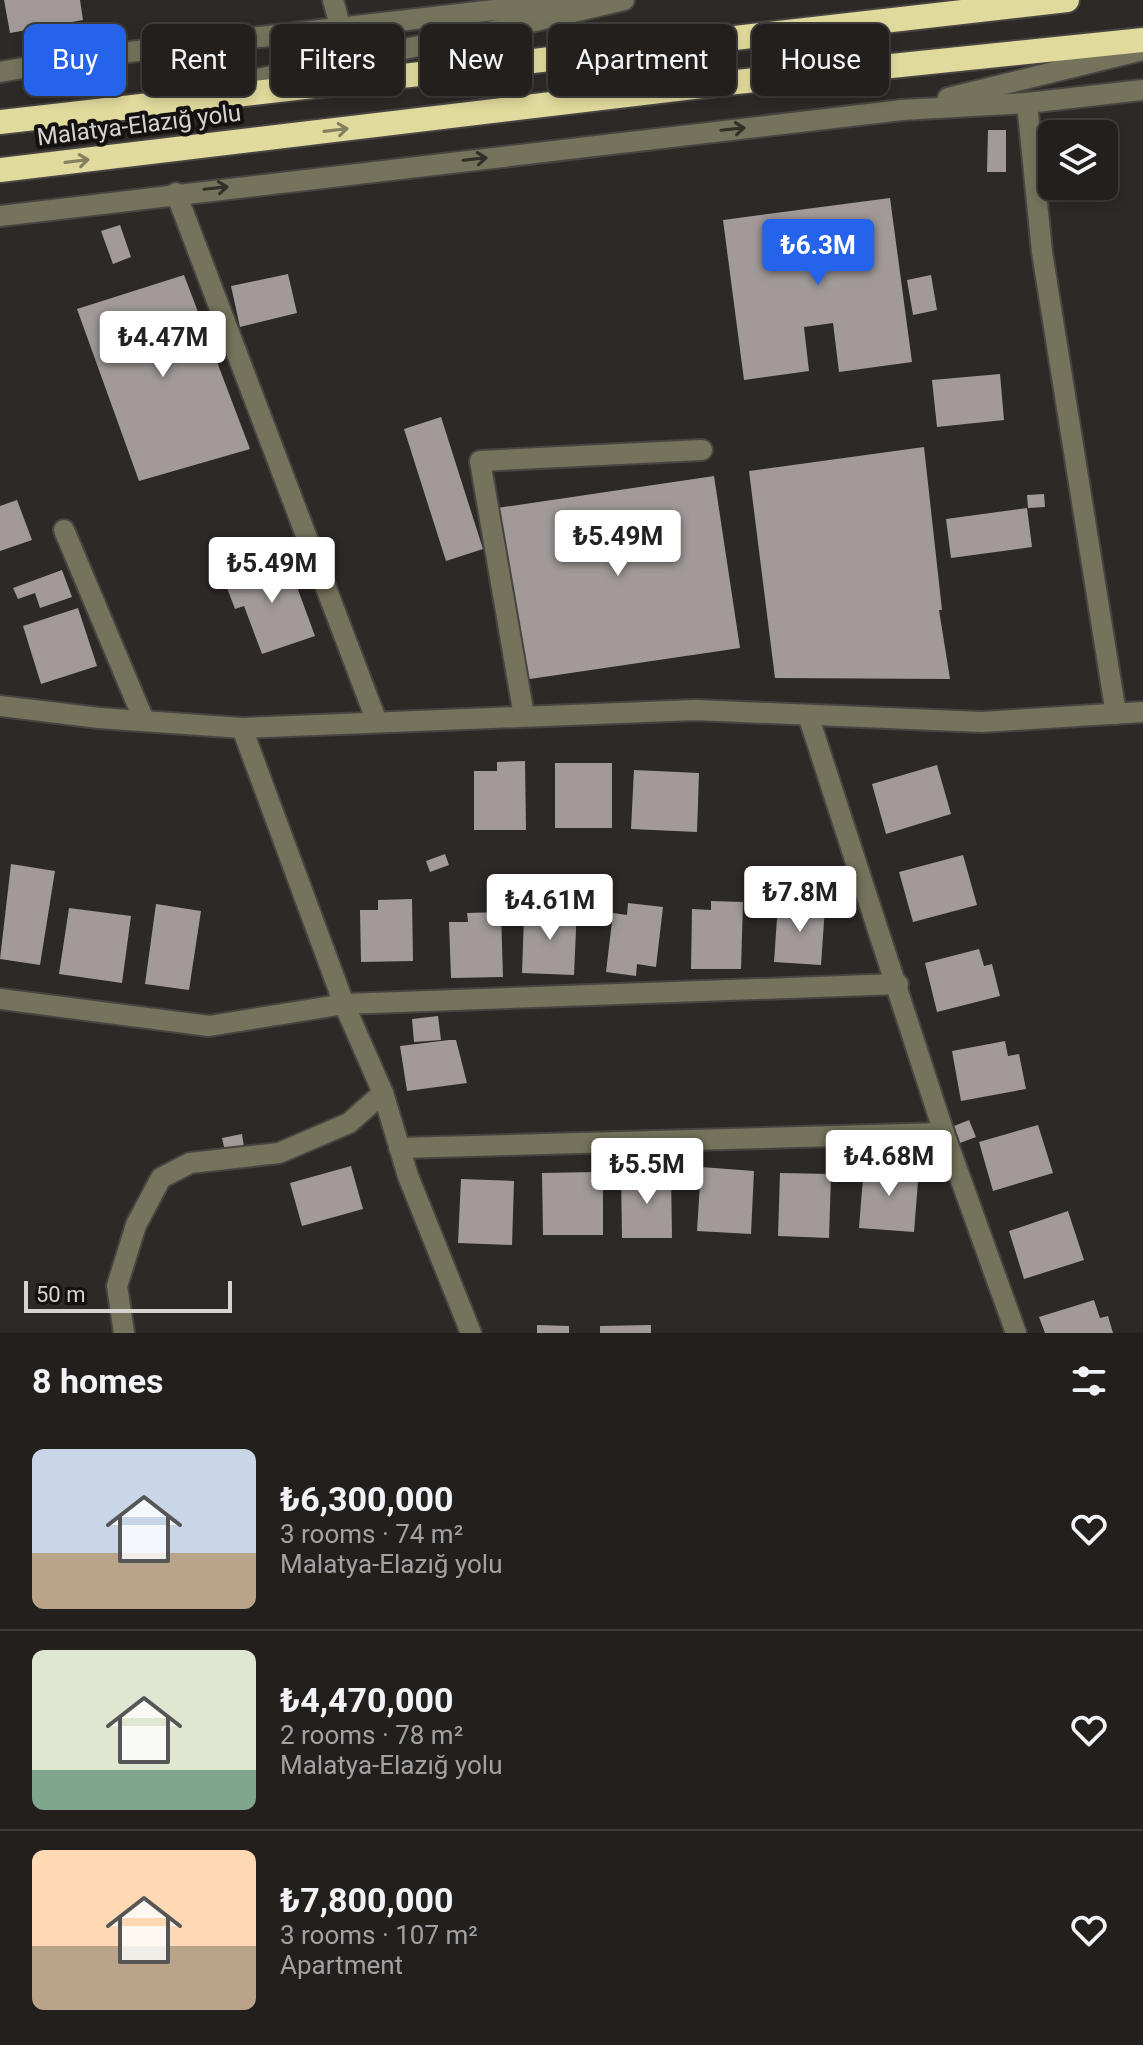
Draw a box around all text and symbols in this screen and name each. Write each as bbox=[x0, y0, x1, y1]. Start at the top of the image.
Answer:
chip: Buy bbox=[24, 24, 126, 96]
chip: Rent bbox=[142, 24, 255, 96]
chip: Filters bbox=[271, 24, 404, 96]
chip: New bbox=[420, 24, 532, 96]
chip: Apartment bbox=[548, 24, 736, 96]
chip: House bbox=[752, 24, 889, 96]
street label: Malatya-Elazığ yolu bbox=[35, 99, 243, 151]
map controls bbox=[1038, 120, 1118, 200]
button: layers bbox=[1038, 120, 1118, 200]
one-way arrow bbox=[322, 122, 349, 137]
one-way arrow bbox=[719, 122, 746, 137]
one-way arrow bbox=[461, 151, 487, 166]
one-way arrow bbox=[64, 153, 90, 168]
one-way arrow bbox=[202, 181, 229, 196]
pin: ₺6.3M bbox=[762, 219, 874, 287]
text: ₺6.3M bbox=[780, 230, 856, 260]
pin: ₺4.47M bbox=[98, 311, 228, 379]
text: ₺4.47M bbox=[118, 322, 208, 352]
pin: ₺5.49M bbox=[553, 510, 683, 578]
text: ₺5.49M bbox=[573, 521, 663, 551]
pin: ₺5.49M bbox=[207, 537, 337, 605]
text: ₺5.49M bbox=[227, 548, 317, 578]
pin: ₺7.8M bbox=[744, 866, 856, 934]
pin: ₺4.61M bbox=[485, 874, 615, 942]
text: ₺7.8M bbox=[762, 877, 838, 907]
text: ₺4.61M bbox=[505, 885, 595, 915]
pin: ₺4.68M bbox=[824, 1130, 954, 1198]
pin: ₺5.5M bbox=[591, 1138, 703, 1206]
text: ₺4.68M bbox=[844, 1141, 934, 1171]
text: ₺5.5M bbox=[609, 1149, 685, 1179]
scale bar bbox=[24, 1277, 232, 1313]
text: 50 m bbox=[36, 1282, 85, 1307]
icon: filters bbox=[1067, 1359, 1111, 1403]
text: 8 homes bbox=[32, 1361, 163, 1401]
text: ₺6,300,000 bbox=[280, 1479, 453, 1519]
icon: home bbox=[96, 1481, 192, 1577]
icon: heart bbox=[1067, 1507, 1111, 1551]
text: 3 rooms · 74 m² bbox=[280, 1519, 463, 1549]
text: Malatya-Elazığ yolu bbox=[280, 1549, 502, 1579]
text: ₺4,470,000 bbox=[280, 1680, 453, 1720]
icon: home bbox=[96, 1682, 192, 1778]
icon: heart bbox=[1067, 1708, 1111, 1752]
text: 2 rooms · 78 m² bbox=[280, 1720, 463, 1750]
text: Malatya-Elazığ yolu bbox=[280, 1750, 502, 1780]
text: ₺7,800,000 bbox=[280, 1880, 453, 1920]
icon: home bbox=[96, 1882, 192, 1978]
icon: heart bbox=[1067, 1908, 1111, 1952]
text: 3 rooms · 107 m² bbox=[280, 1920, 478, 1950]
text: Apartment bbox=[280, 1950, 403, 1980]

